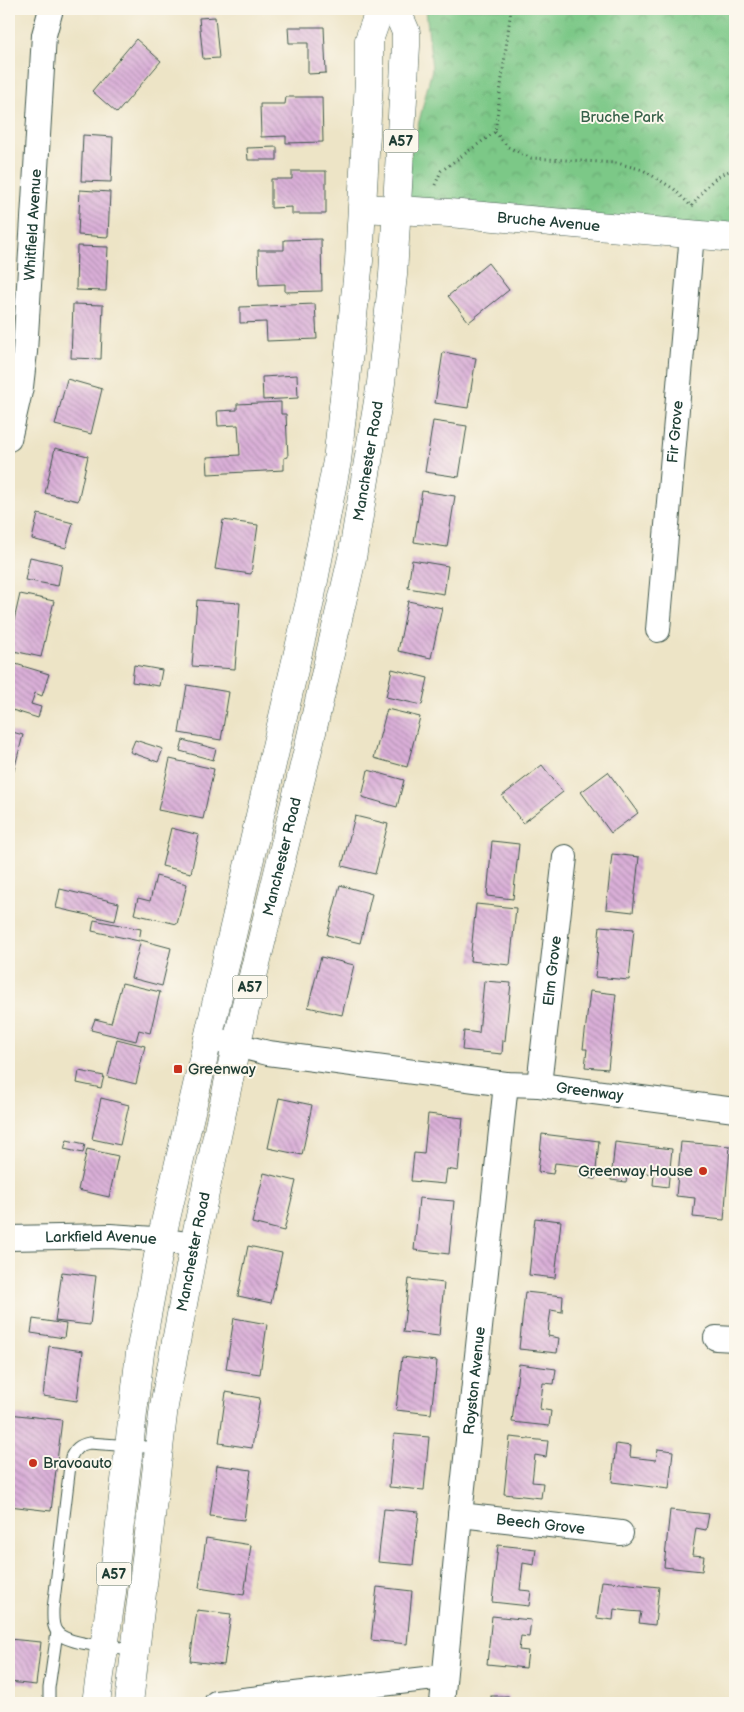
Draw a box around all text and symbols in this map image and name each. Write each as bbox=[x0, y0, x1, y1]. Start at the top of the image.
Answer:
park label: Bruche Park bbox=[580, 108, 664, 127]
road number: A57 bbox=[384, 130, 418, 152]
street label: Whitfield Avenue bbox=[20, 168, 46, 281]
street label: Bruche Avenue bbox=[496, 208, 601, 236]
street label: Manchester Road bbox=[349, 400, 388, 523]
street label: Fir Grove bbox=[663, 400, 688, 464]
street label: Manchester Road bbox=[259, 796, 306, 918]
street label: Elm Grove bbox=[539, 935, 566, 1007]
road number: A57 bbox=[232, 976, 268, 999]
place label: Greenway bbox=[188, 1060, 256, 1079]
marker: Greenway bbox=[172, 1063, 184, 1075]
street label: Greenway bbox=[555, 1078, 625, 1106]
place label: Greenway House bbox=[578, 1162, 693, 1181]
marker: Greenway House bbox=[697, 1165, 709, 1177]
street label: Manchester Road bbox=[173, 1190, 215, 1313]
street label: Larkfield Avenue bbox=[45, 1227, 158, 1249]
street label: Royston Avenue bbox=[460, 1326, 490, 1436]
place label: Bravoauto bbox=[43, 1454, 112, 1473]
marker: Bravoauto bbox=[27, 1457, 39, 1469]
street label: Beech Grove bbox=[495, 1510, 586, 1539]
road number: A57 bbox=[96, 1562, 132, 1586]

